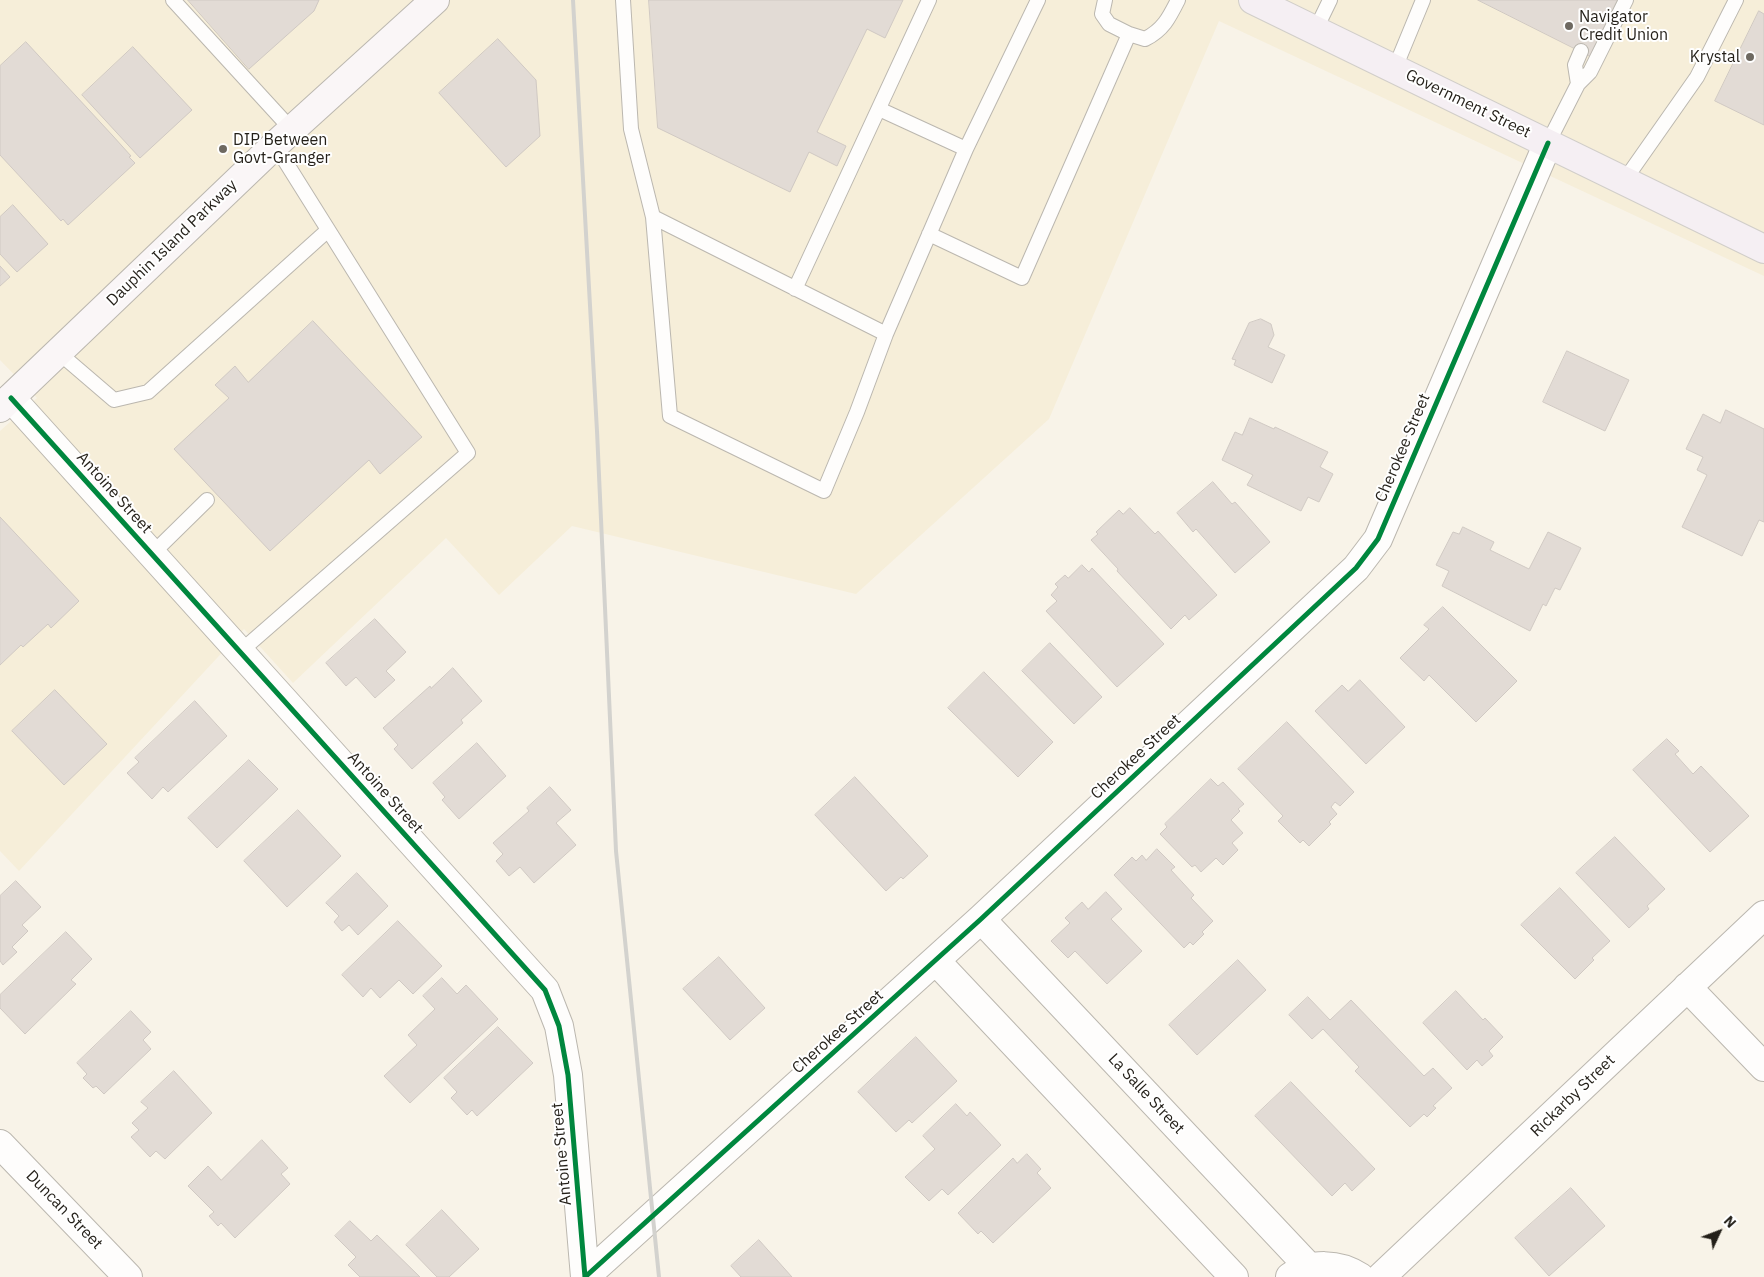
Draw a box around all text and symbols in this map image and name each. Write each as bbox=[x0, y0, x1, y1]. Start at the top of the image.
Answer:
place label: Navigator Credit Union bbox=[1579, 7, 1668, 45]
marker: Navigator Credit Union bbox=[1563, 20, 1575, 32]
place label: Krystal bbox=[1690, 47, 1740, 67]
marker: Krystal bbox=[1744, 51, 1756, 63]
street label: Government Street bbox=[1402, 65, 1534, 143]
place label: DIP Between Govt-Granger bbox=[233, 130, 330, 168]
marker: DIP Between Govt-Granger bbox=[217, 143, 229, 155]
street label: Dauphin Island Parkway bbox=[103, 176, 241, 310]
street label: Cherokee Street bbox=[1372, 391, 1434, 505]
street label: Antoine Street bbox=[72, 448, 156, 538]
street label: Cherokee Street bbox=[1087, 710, 1185, 804]
street label: Antoine Street bbox=[343, 748, 427, 838]
street label: Cherokee Street bbox=[788, 986, 888, 1078]
street label: La Salle Street bbox=[1104, 1050, 1188, 1138]
street label: Rickarby Street bbox=[1527, 1051, 1619, 1141]
street label: Antoine Street bbox=[548, 1102, 576, 1206]
street label: Duncan Street bbox=[22, 1167, 106, 1253]
north arrow bbox=[1694, 1207, 1744, 1257]
text: N bbox=[1720, 1212, 1740, 1232]

